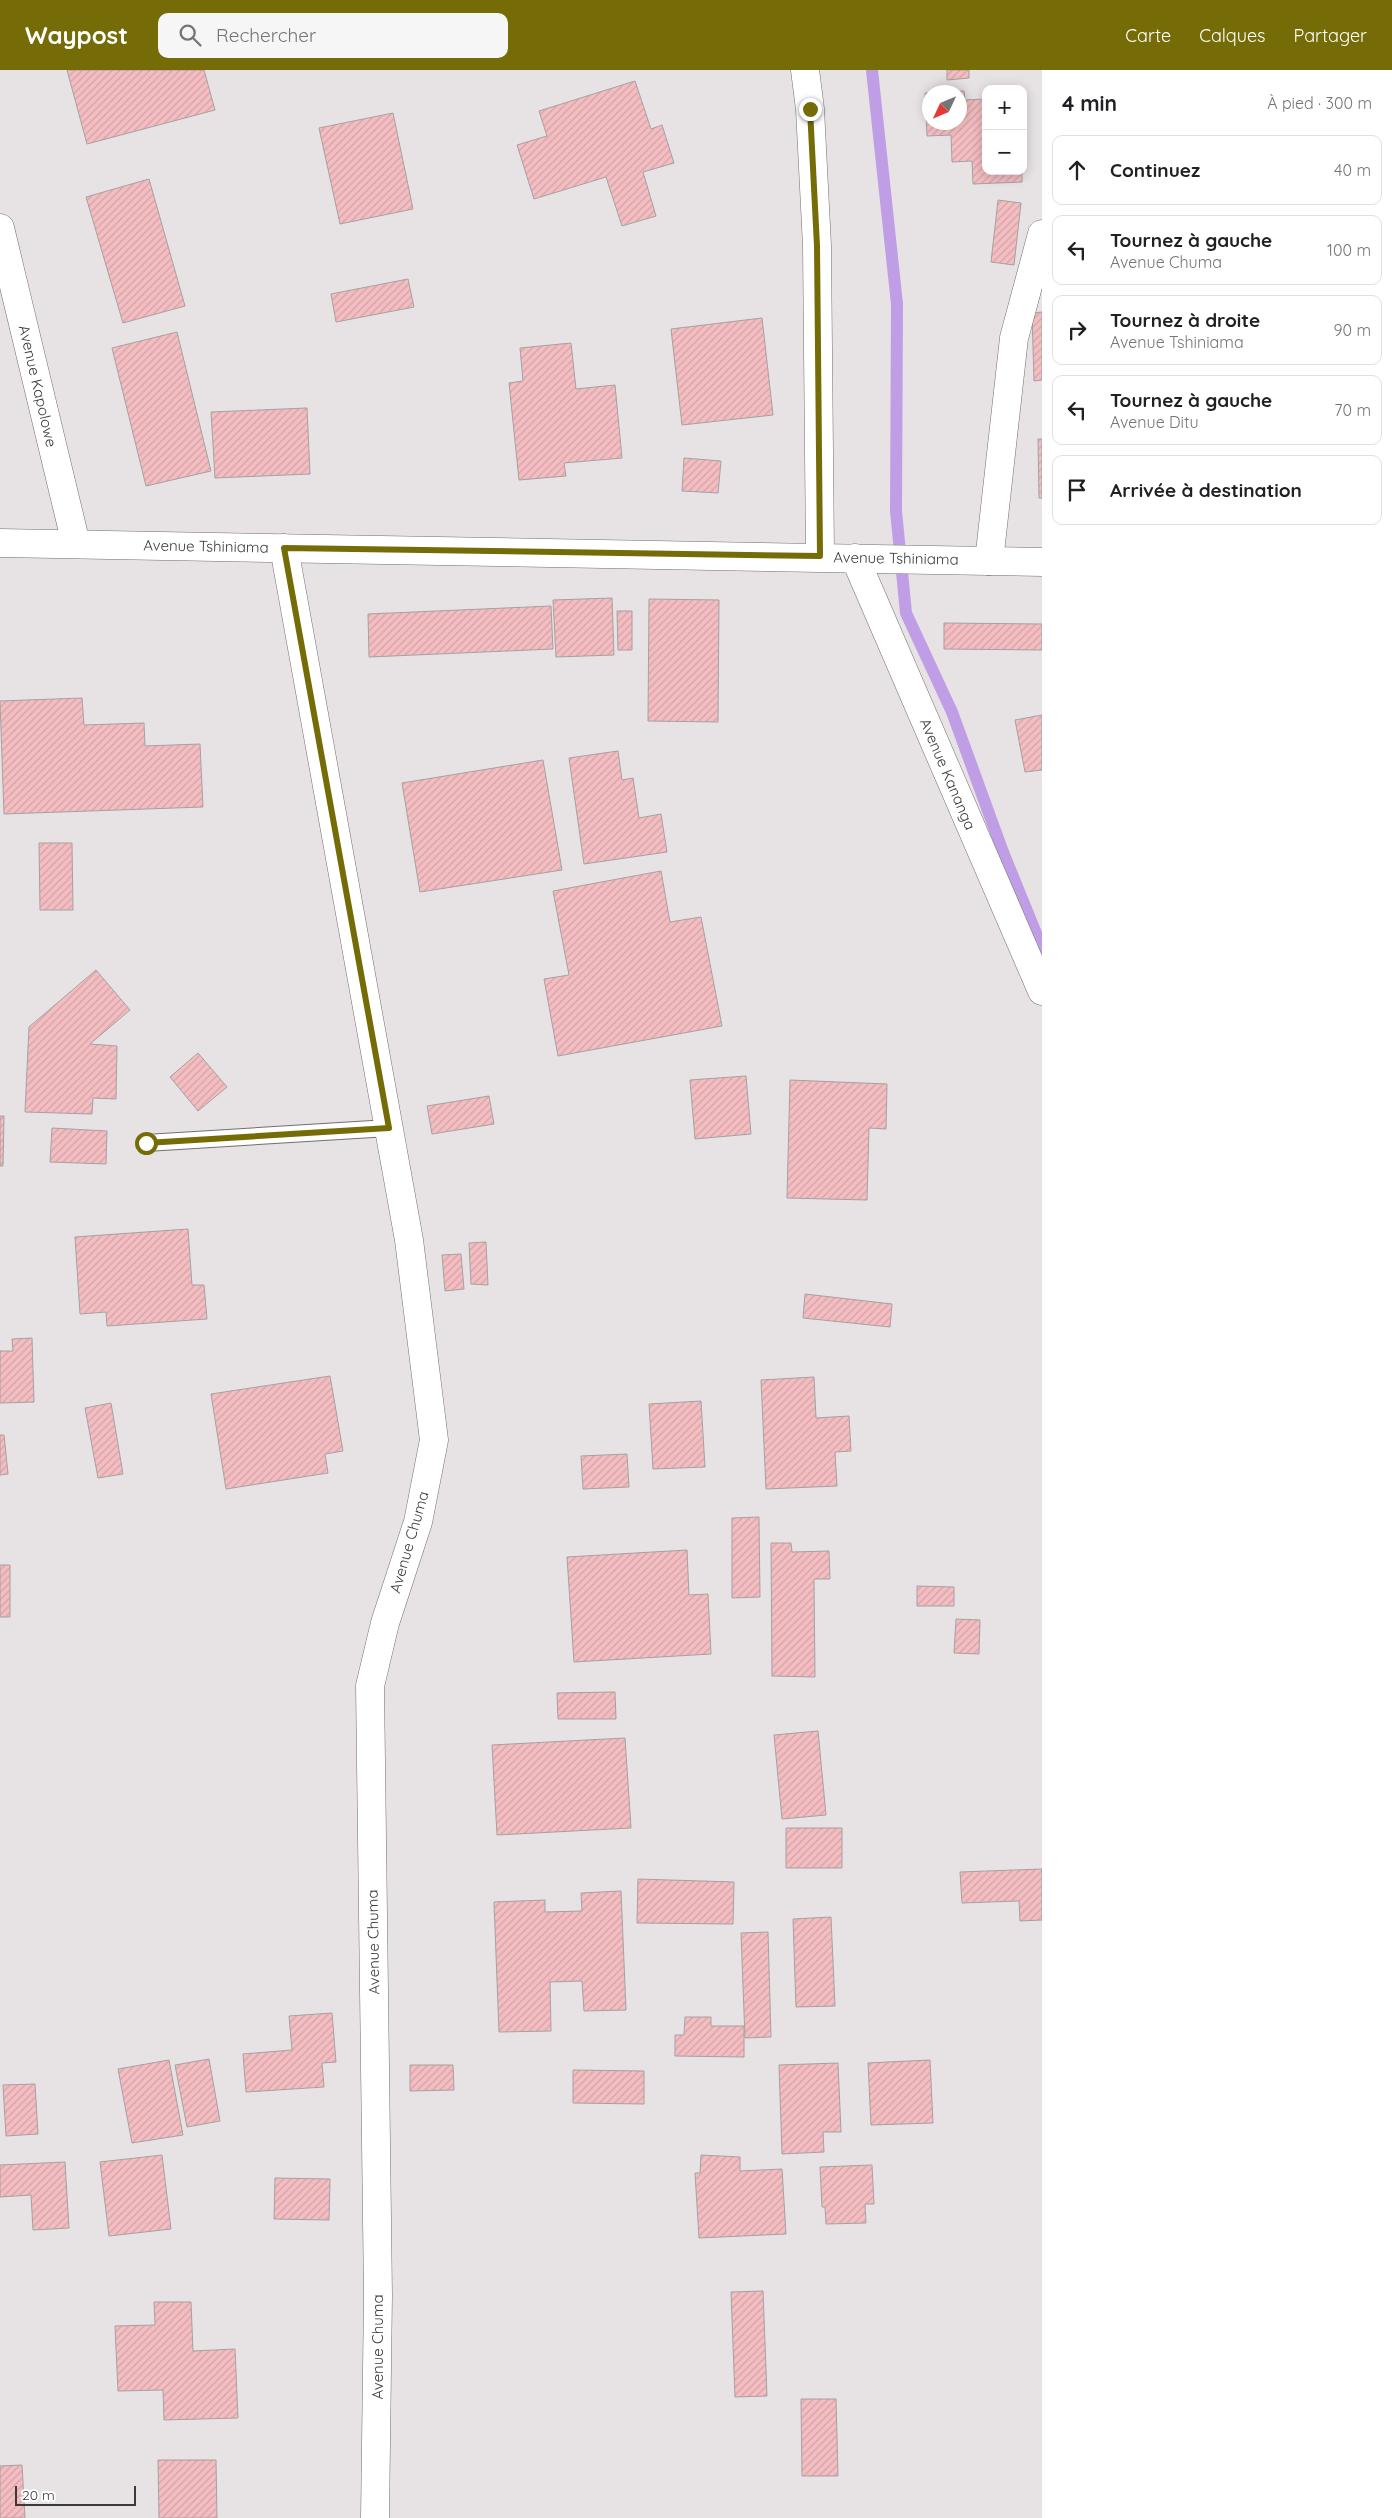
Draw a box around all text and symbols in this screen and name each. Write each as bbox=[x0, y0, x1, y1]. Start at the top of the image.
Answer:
search box bbox=[158, 13, 508, 58]
text: Waypost bbox=[25, 20, 128, 50]
icon: search bbox=[176, 21, 204, 49]
text: Rechercher bbox=[216, 23, 316, 47]
text: Carte bbox=[1125, 24, 1171, 47]
text: Calques bbox=[1199, 24, 1266, 47]
text: Partager bbox=[1294, 24, 1367, 47]
north arrow bbox=[922, 85, 967, 130]
map controls bbox=[982, 85, 1027, 175]
button: + bbox=[982, 85, 1027, 130]
text: 4 min bbox=[1062, 90, 1117, 116]
text: À pied · 300 m bbox=[1267, 93, 1372, 113]
route end bbox=[799, 98, 822, 121]
button: − bbox=[982, 130, 1027, 175]
icon: ahead bbox=[1063, 156, 1091, 184]
text: Continuez bbox=[1110, 158, 1200, 182]
text: 40 m bbox=[1334, 160, 1371, 180]
text: Tournez à gauche bbox=[1110, 228, 1272, 252]
icon: left bbox=[1063, 236, 1091, 264]
text: 100 m bbox=[1327, 240, 1371, 260]
text: Avenue Chuma bbox=[1110, 252, 1222, 272]
text: Tournez à droite bbox=[1110, 308, 1260, 332]
icon: right bbox=[1063, 316, 1091, 344]
text: 90 m bbox=[1334, 320, 1371, 340]
street label: Avenue Kapolowe bbox=[15, 323, 61, 449]
text: Avenue Tshiniama bbox=[1110, 332, 1244, 352]
text: Tournez à gauche bbox=[1110, 388, 1272, 412]
icon: left bbox=[1063, 396, 1091, 424]
text: 70 m bbox=[1334, 400, 1371, 420]
text: Avenue Ditu bbox=[1110, 412, 1199, 432]
icon: arrive bbox=[1063, 476, 1091, 504]
text: Arrivée à destination bbox=[1110, 478, 1302, 502]
street label: Avenue Tshiniama bbox=[143, 535, 269, 557]
street label: Avenue Tshiniama bbox=[833, 547, 959, 569]
street label: Avenue Kananga bbox=[916, 715, 980, 833]
route start bbox=[135, 1132, 158, 1155]
street label: Avenue Chuma bbox=[385, 1489, 433, 1595]
street label: Avenue Chuma bbox=[363, 1889, 383, 1995]
street label: Avenue Chuma bbox=[368, 2294, 387, 2400]
scale bar bbox=[15, 2483, 136, 2506]
text: 20 m bbox=[22, 2486, 55, 2504]

